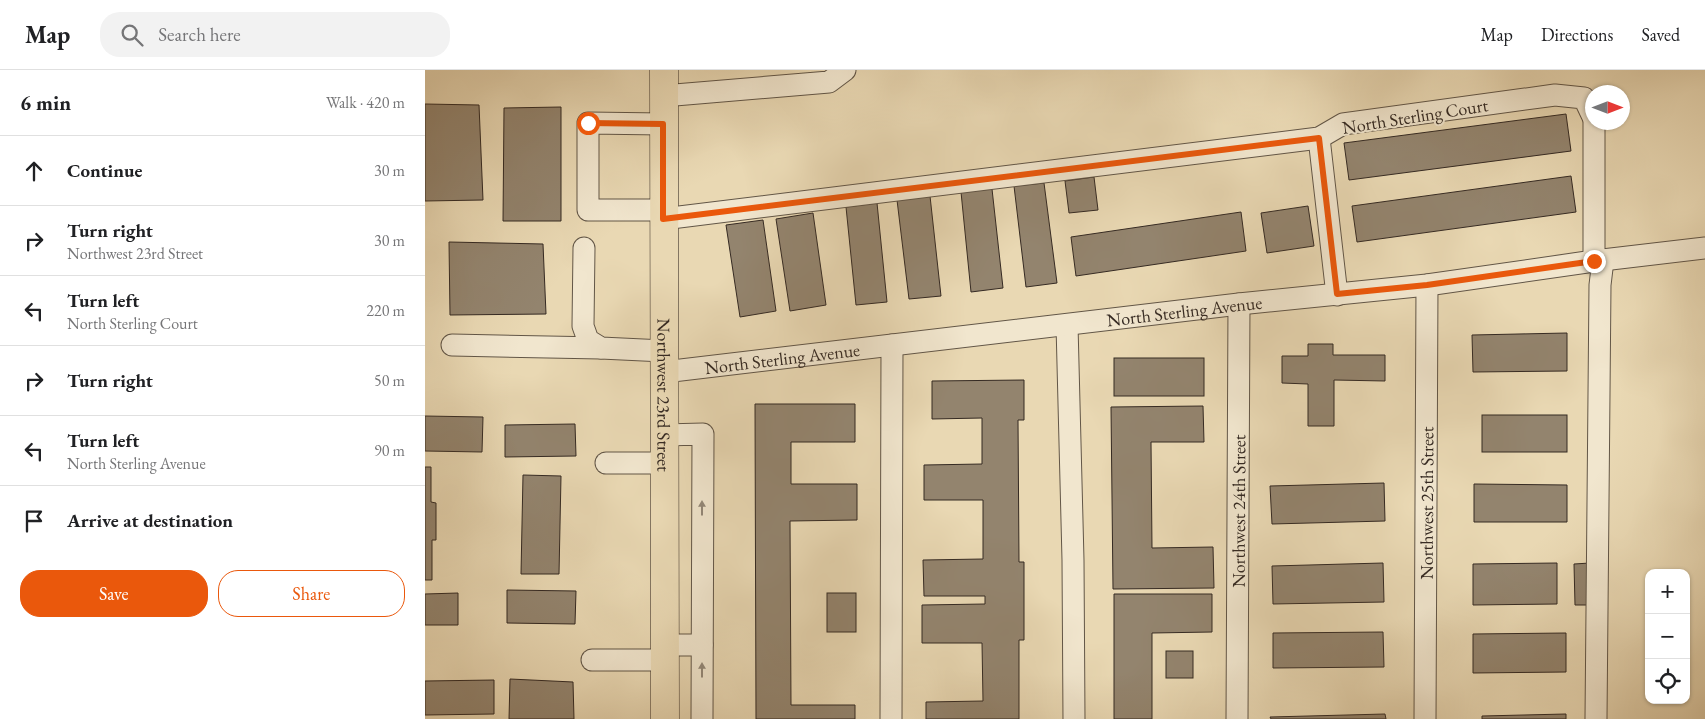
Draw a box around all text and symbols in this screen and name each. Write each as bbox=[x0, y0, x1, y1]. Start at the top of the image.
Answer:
search box bbox=[100, 12, 450, 57]
text: Map bbox=[25, 19, 70, 50]
icon: search bbox=[118, 21, 146, 49]
text: Search here bbox=[158, 22, 241, 47]
text: Map bbox=[1481, 23, 1513, 46]
text: Directions bbox=[1541, 23, 1613, 46]
text: Saved bbox=[1641, 23, 1680, 46]
north arrow bbox=[1585, 85, 1630, 130]
text: 6 min bbox=[20, 89, 71, 116]
text: Walk · 420 m bbox=[326, 92, 405, 113]
street label: North Sterling Court bbox=[1340, 93, 1490, 139]
route start bbox=[577, 112, 600, 135]
icon: ahead bbox=[20, 157, 48, 185]
text: Continue bbox=[67, 158, 142, 183]
text: 30 m bbox=[374, 160, 405, 181]
text: Turn right bbox=[67, 218, 153, 243]
icon: right bbox=[20, 227, 48, 255]
text: 30 m bbox=[374, 230, 405, 251]
text: Northwest 23rd Street bbox=[67, 243, 203, 264]
route end bbox=[1583, 250, 1606, 273]
text: Turn left bbox=[67, 288, 139, 313]
street label: North Sterling Avenue bbox=[1105, 290, 1263, 331]
icon: left bbox=[20, 297, 48, 325]
text: 220 m bbox=[366, 300, 405, 321]
text: North Sterling Court bbox=[67, 313, 198, 334]
street label: Northwest 23rd Street bbox=[653, 318, 676, 472]
street label: North Sterling Avenue bbox=[703, 337, 861, 379]
icon: right bbox=[20, 367, 48, 395]
text: Turn right bbox=[67, 368, 153, 393]
text: 50 m bbox=[374, 370, 405, 391]
street label: Northwest 25th Street bbox=[1414, 426, 1438, 580]
text: Turn left bbox=[67, 428, 139, 453]
street label: Northwest 24th Street bbox=[1226, 434, 1250, 588]
icon: left bbox=[20, 437, 48, 465]
text: 90 m bbox=[374, 440, 405, 461]
text: North Sterling Avenue bbox=[67, 453, 206, 474]
one-way arrow bbox=[698, 500, 706, 516]
icon: arrive bbox=[20, 507, 48, 535]
text: Arrive at destination bbox=[67, 508, 233, 533]
map controls bbox=[1645, 569, 1690, 704]
button: + bbox=[1645, 569, 1690, 614]
button: Save bbox=[20, 570, 208, 617]
button: Share bbox=[218, 570, 405, 617]
button: − bbox=[1645, 614, 1690, 659]
button: locate bbox=[1645, 659, 1690, 704]
one-way arrow bbox=[698, 662, 706, 678]

